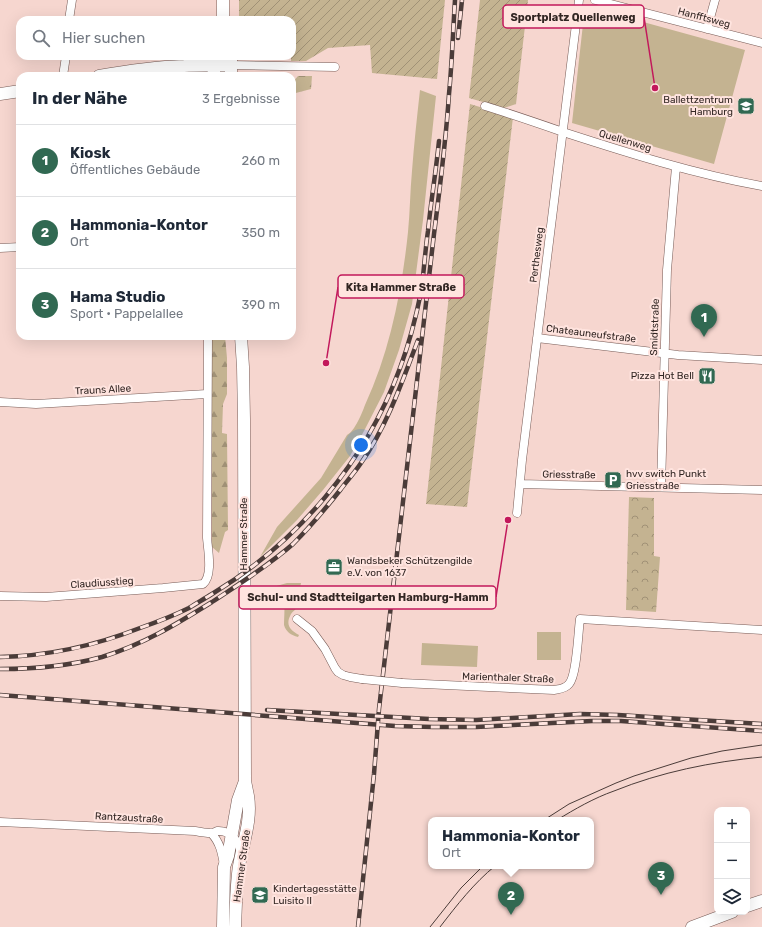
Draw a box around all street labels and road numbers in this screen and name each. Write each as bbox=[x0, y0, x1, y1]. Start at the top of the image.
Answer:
street label: Hanfftsweg bbox=[676, 5, 732, 31]
street label: Quellenweg bbox=[597, 127, 653, 155]
street label: Perthesweg bbox=[528, 227, 546, 283]
street label: Smidtstraße bbox=[648, 298, 662, 356]
street label: Chateauneufstraße bbox=[545, 323, 637, 346]
street label: Trauns Allee bbox=[75, 383, 132, 397]
street label: Griesstraße bbox=[542, 469, 596, 481]
street label: Hammer Straße bbox=[238, 497, 250, 570]
street label: Claudiusstieg bbox=[70, 575, 134, 591]
street label: Marienthaler Straße bbox=[462, 670, 554, 686]
street label: Rantzaustraße bbox=[95, 810, 164, 826]
street label: Hammer Straße bbox=[231, 829, 253, 903]

